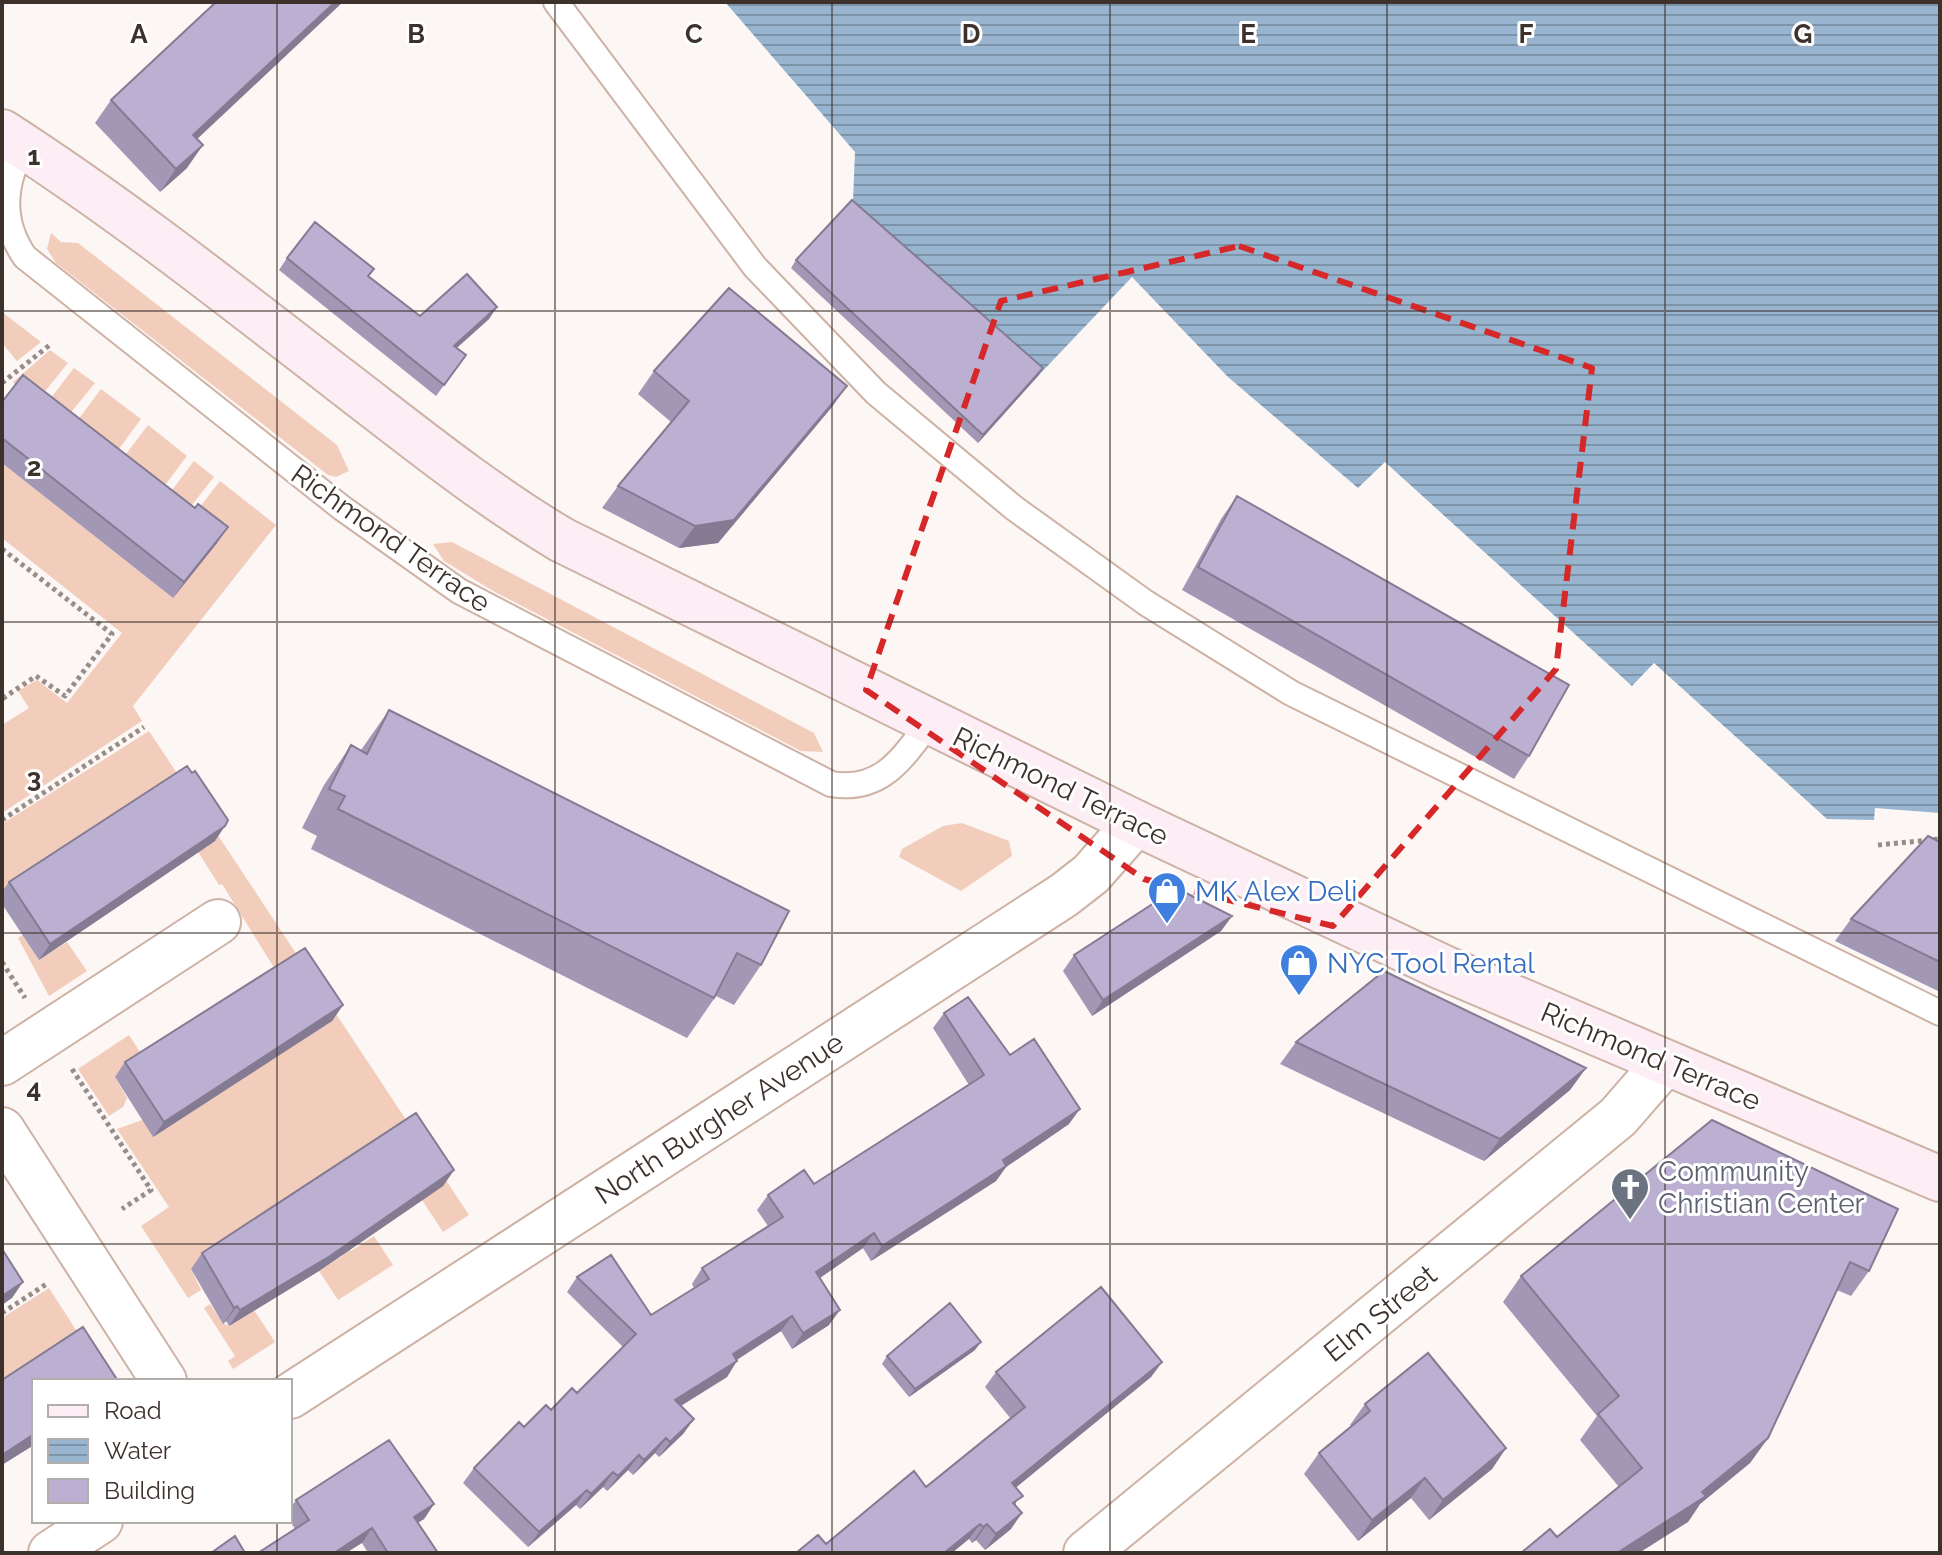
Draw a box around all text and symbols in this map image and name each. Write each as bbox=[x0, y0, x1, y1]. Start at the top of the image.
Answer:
text: A bbox=[130, 19, 148, 49]
text: B bbox=[407, 19, 425, 49]
text: C bbox=[685, 19, 703, 49]
text: D bbox=[962, 19, 980, 49]
text: E bbox=[1240, 19, 1256, 49]
text: F bbox=[1519, 19, 1534, 49]
text: G bbox=[1794, 19, 1812, 49]
text: 1 bbox=[28, 141, 41, 171]
text: 2 bbox=[27, 452, 41, 482]
street label: Richmond Terrace bbox=[285, 457, 497, 619]
street label: Richmond Terrace bbox=[948, 720, 1174, 853]
text: 3 bbox=[27, 763, 41, 793]
shop icon: MK Alex Deli bbox=[1146, 870, 1188, 925]
place label: MK Alex Deli bbox=[1195, 875, 1357, 908]
shop icon: NYC Tool Rental bbox=[1278, 942, 1320, 997]
place label: NYC Tool Rental bbox=[1327, 947, 1535, 980]
street label: Richmond Terrace bbox=[1536, 995, 1766, 1118]
street label: North Burgher Avenue bbox=[589, 1026, 850, 1211]
text: 4 bbox=[27, 1074, 41, 1104]
place label: Community Christian Center bbox=[1658, 1155, 1865, 1220]
church icon: Community Christian Center bbox=[1609, 1166, 1651, 1221]
street label: Elm Street bbox=[1317, 1258, 1444, 1369]
legend bbox=[32, 1379, 292, 1523]
text: Road bbox=[104, 1396, 162, 1425]
text: Water bbox=[104, 1436, 172, 1465]
text: Building bbox=[104, 1476, 195, 1505]

